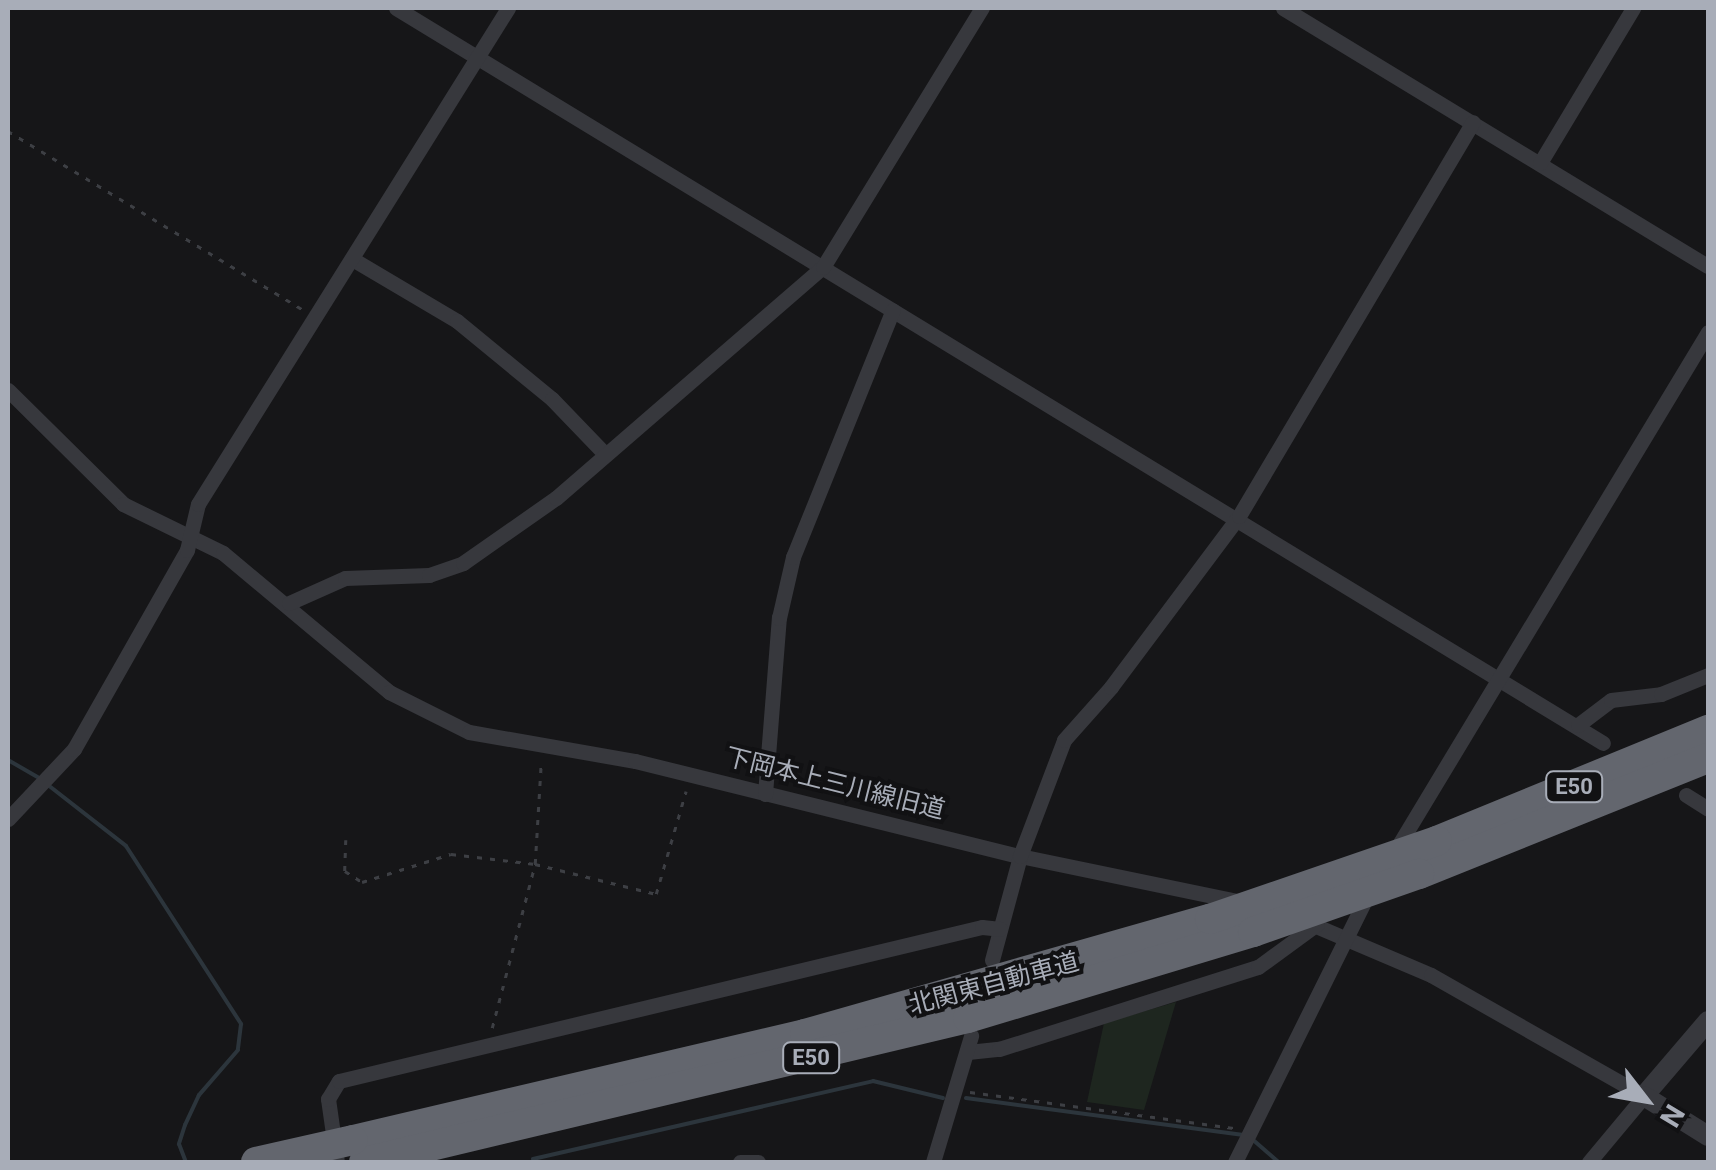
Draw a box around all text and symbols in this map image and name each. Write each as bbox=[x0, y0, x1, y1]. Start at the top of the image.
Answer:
street label: 下岡本上三川線旧道 bbox=[722, 742, 948, 826]
road number: E50 bbox=[1544, 770, 1604, 804]
street label: 北関東自動車道 bbox=[906, 947, 1082, 1021]
road number: E50 bbox=[781, 1041, 841, 1075]
north arrow bbox=[1596, 1050, 1696, 1150]
text: N bbox=[1653, 1099, 1691, 1133]

